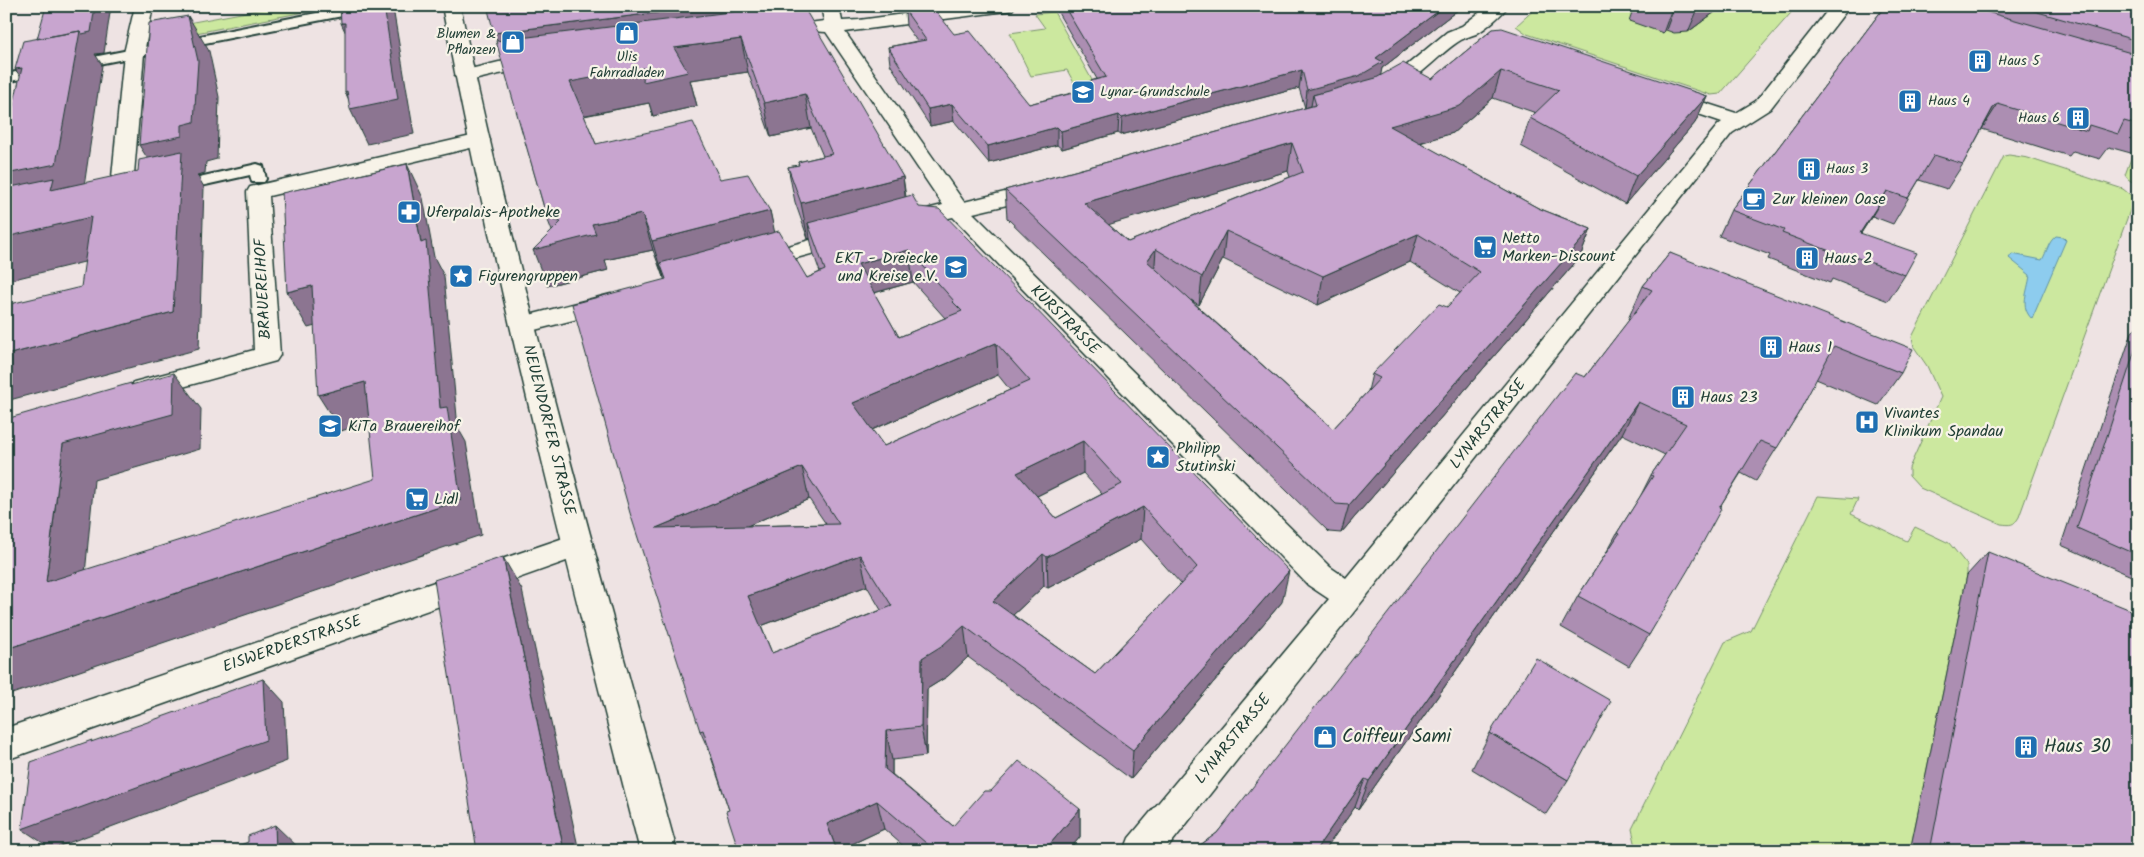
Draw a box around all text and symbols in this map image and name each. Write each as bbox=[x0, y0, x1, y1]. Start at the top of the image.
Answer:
shop icon: Ulis Fahrradladen bbox=[614, 20, 640, 46]
place label: Blumen & Pflanzen bbox=[437, 23, 496, 61]
shop icon: Blumen & Pflanzen bbox=[500, 29, 526, 55]
place label: Ulis Fahrradladen bbox=[590, 46, 664, 84]
building icon: Haus 5 bbox=[1967, 48, 1993, 74]
place label: Haus 5 bbox=[1998, 50, 2041, 72]
school or university icon: Lynar-Grundschule bbox=[1070, 79, 1096, 105]
place label: Lynar-Grundschule bbox=[1100, 81, 1211, 103]
building icon: Haus 4 bbox=[1897, 88, 1923, 114]
place label: Haus 4 bbox=[1928, 90, 1970, 112]
building icon: Haus 6 bbox=[2065, 105, 2091, 131]
place label: Haus 6 bbox=[2018, 107, 2060, 129]
building icon: Haus 3 bbox=[1796, 156, 1822, 182]
place label: Haus 3 bbox=[1826, 158, 1868, 180]
cafe icon: Zur kleinen Oase bbox=[1741, 186, 1767, 212]
place label: Zur kleinen Oase bbox=[1772, 187, 1886, 212]
pharmacy icon: Uferpalais-Apotheke bbox=[396, 199, 422, 225]
place label: Uferpalais-Apotheke bbox=[426, 200, 560, 225]
place label: Netto Marken-Discount bbox=[1502, 226, 1617, 269]
supermarket icon: Netto Marken-Discount bbox=[1472, 234, 1498, 260]
street label: BRAUEREIHOF bbox=[248, 236, 278, 340]
building icon: Haus 2 bbox=[1794, 245, 1820, 271]
place label: EKT - Dreiecke und Kreise e.V. bbox=[835, 246, 938, 289]
place label: Haus 2 bbox=[1824, 246, 1872, 271]
school or university icon: EKT - Dreiecke und Kreise e.V. bbox=[943, 254, 969, 280]
place icon: Figurengruppen bbox=[448, 263, 474, 289]
place label: Figurengruppen bbox=[478, 264, 578, 289]
street label: KURSTRASSE bbox=[1024, 279, 1106, 361]
building icon: Haus 1 bbox=[1758, 334, 1784, 360]
place label: Haus 1 bbox=[1788, 335, 1832, 360]
street label: NEUENDORFER STRASSE bbox=[516, 342, 582, 519]
street label: LYNARSTRASSE bbox=[1444, 373, 1533, 475]
building icon: Haus 23 bbox=[1670, 384, 1696, 410]
place label: Haus 23 bbox=[1700, 385, 1758, 410]
place label: Vivantes Klinikum Spandau bbox=[1884, 401, 2004, 444]
hospital icon: Vivantes Klinikum Spandau bbox=[1854, 409, 1880, 435]
school or university icon: KiTa Brauereihof bbox=[317, 413, 343, 439]
place label: KiTa Brauereihof bbox=[348, 414, 462, 439]
place label: Philipp Stutinski bbox=[1176, 436, 1236, 479]
place icon: Philipp Stutinski bbox=[1145, 444, 1171, 470]
supermarket icon: Lidl bbox=[404, 486, 430, 512]
place label: Lidl bbox=[434, 487, 459, 512]
street label: EISWERDERSTRASSE bbox=[219, 608, 365, 680]
street label: LYNARSTRASSE bbox=[1189, 688, 1278, 790]
place label: Coiffeur Sami bbox=[1342, 722, 1453, 752]
shop icon: Coiffeur Sami bbox=[1312, 724, 1338, 750]
place label: Haus 30 bbox=[2044, 732, 2111, 762]
building icon: Haus 30 bbox=[2013, 734, 2039, 760]

